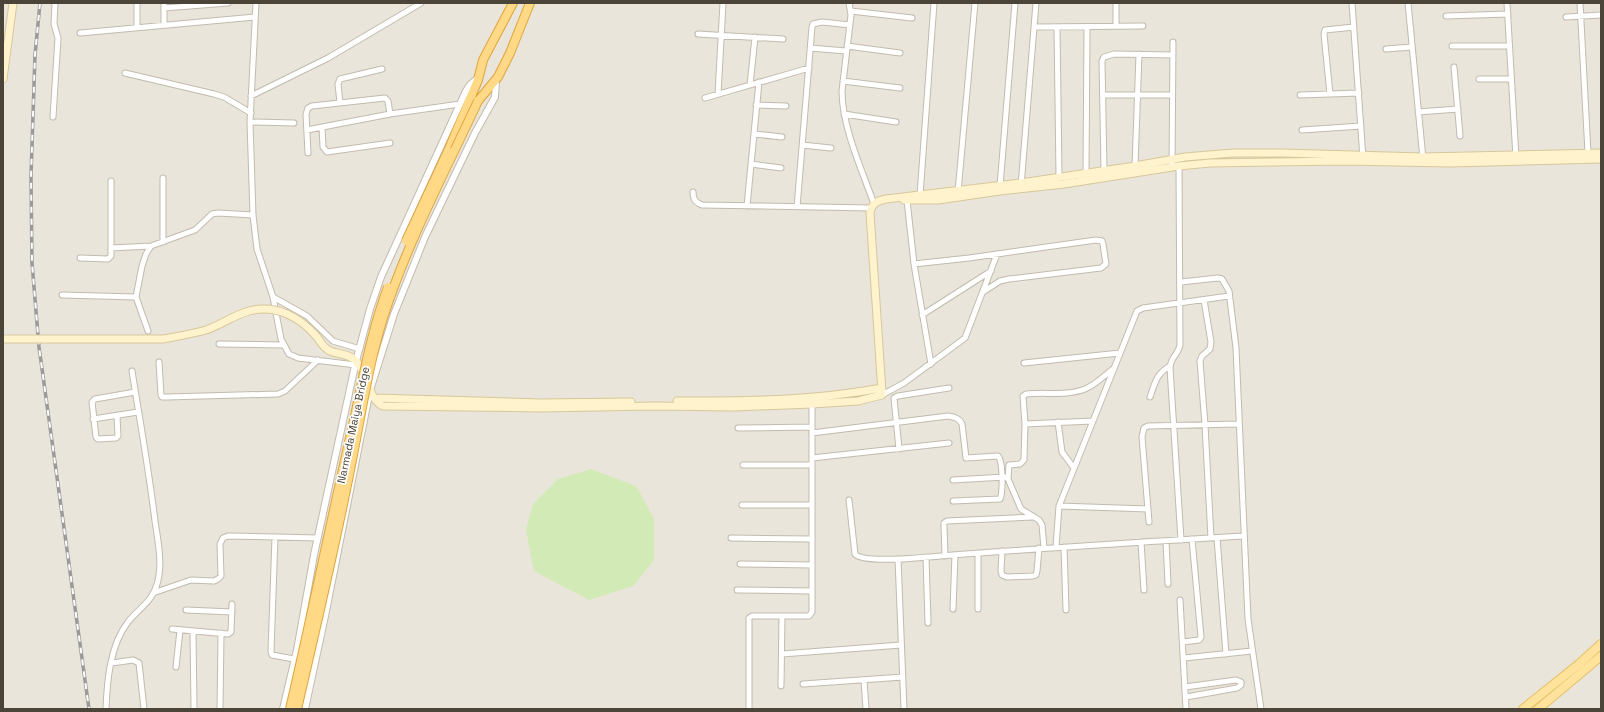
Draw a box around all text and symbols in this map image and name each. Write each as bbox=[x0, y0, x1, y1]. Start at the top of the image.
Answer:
street label: Narmada Maiya Bridge bbox=[334, 365, 372, 485]

